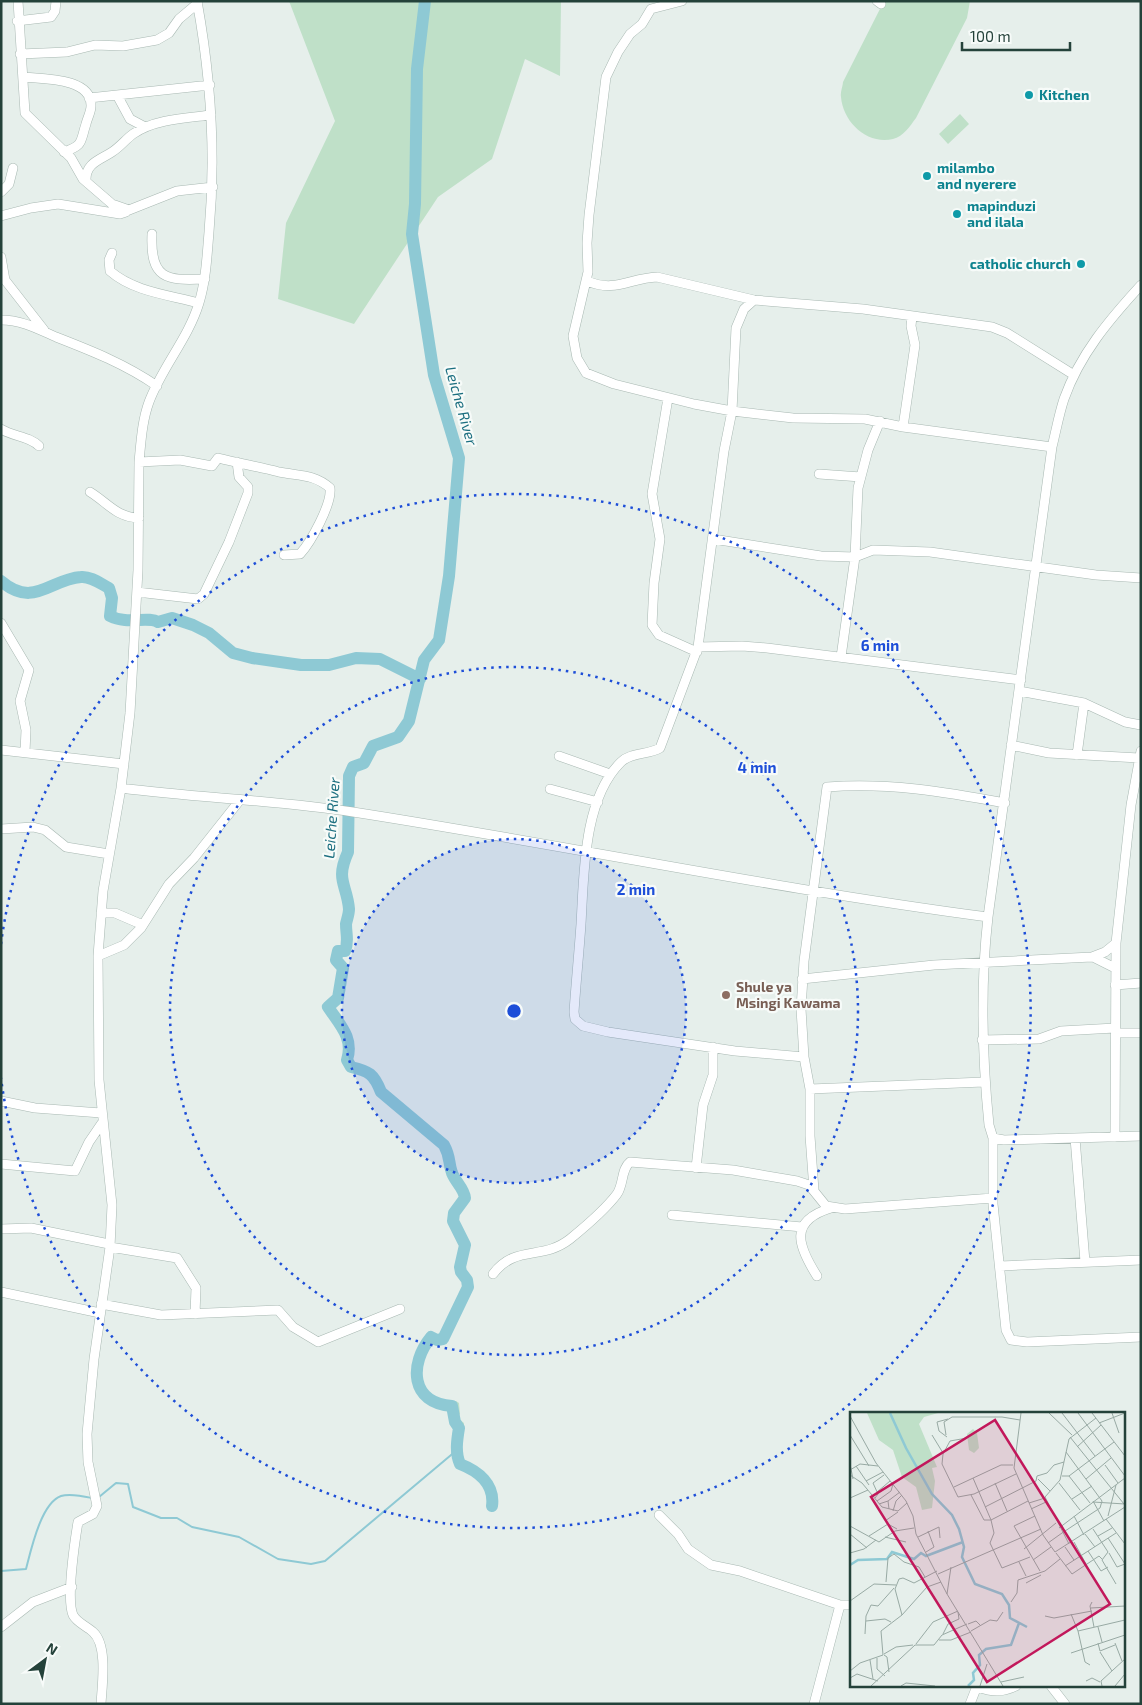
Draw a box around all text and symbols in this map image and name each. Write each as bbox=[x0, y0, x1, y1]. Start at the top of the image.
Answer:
scale bar bbox=[962, 20, 1070, 52]
text: 100 m bbox=[970, 27, 1011, 45]
place label: Kitchen bbox=[1039, 86, 1089, 103]
marker: Kitchen bbox=[1023, 89, 1035, 101]
place label: milambo and nyerere bbox=[937, 159, 1016, 192]
marker: milambo and nyerere bbox=[921, 170, 933, 182]
place label: mapinduzi and ilala bbox=[967, 197, 1036, 230]
marker: mapinduzi and ilala bbox=[951, 208, 963, 220]
place label: catholic church bbox=[970, 255, 1071, 272]
marker: catholic church bbox=[1075, 258, 1087, 270]
water label: Leiche River bbox=[442, 364, 482, 448]
text: 6 min bbox=[861, 636, 899, 654]
text: 4 min bbox=[737, 758, 777, 776]
water label: Leiche River bbox=[319, 776, 343, 859]
text: 2 min bbox=[617, 880, 655, 898]
place label: Shule ya Msingi Kawama bbox=[736, 978, 841, 1011]
marker: Shule ya Msingi Kawama bbox=[720, 989, 732, 1001]
centre of rings bbox=[505, 1002, 523, 1020]
inset map bbox=[850, 1412, 1124, 1688]
north arrow bbox=[20, 1635, 70, 1685]
text: N bbox=[43, 1639, 61, 1658]

